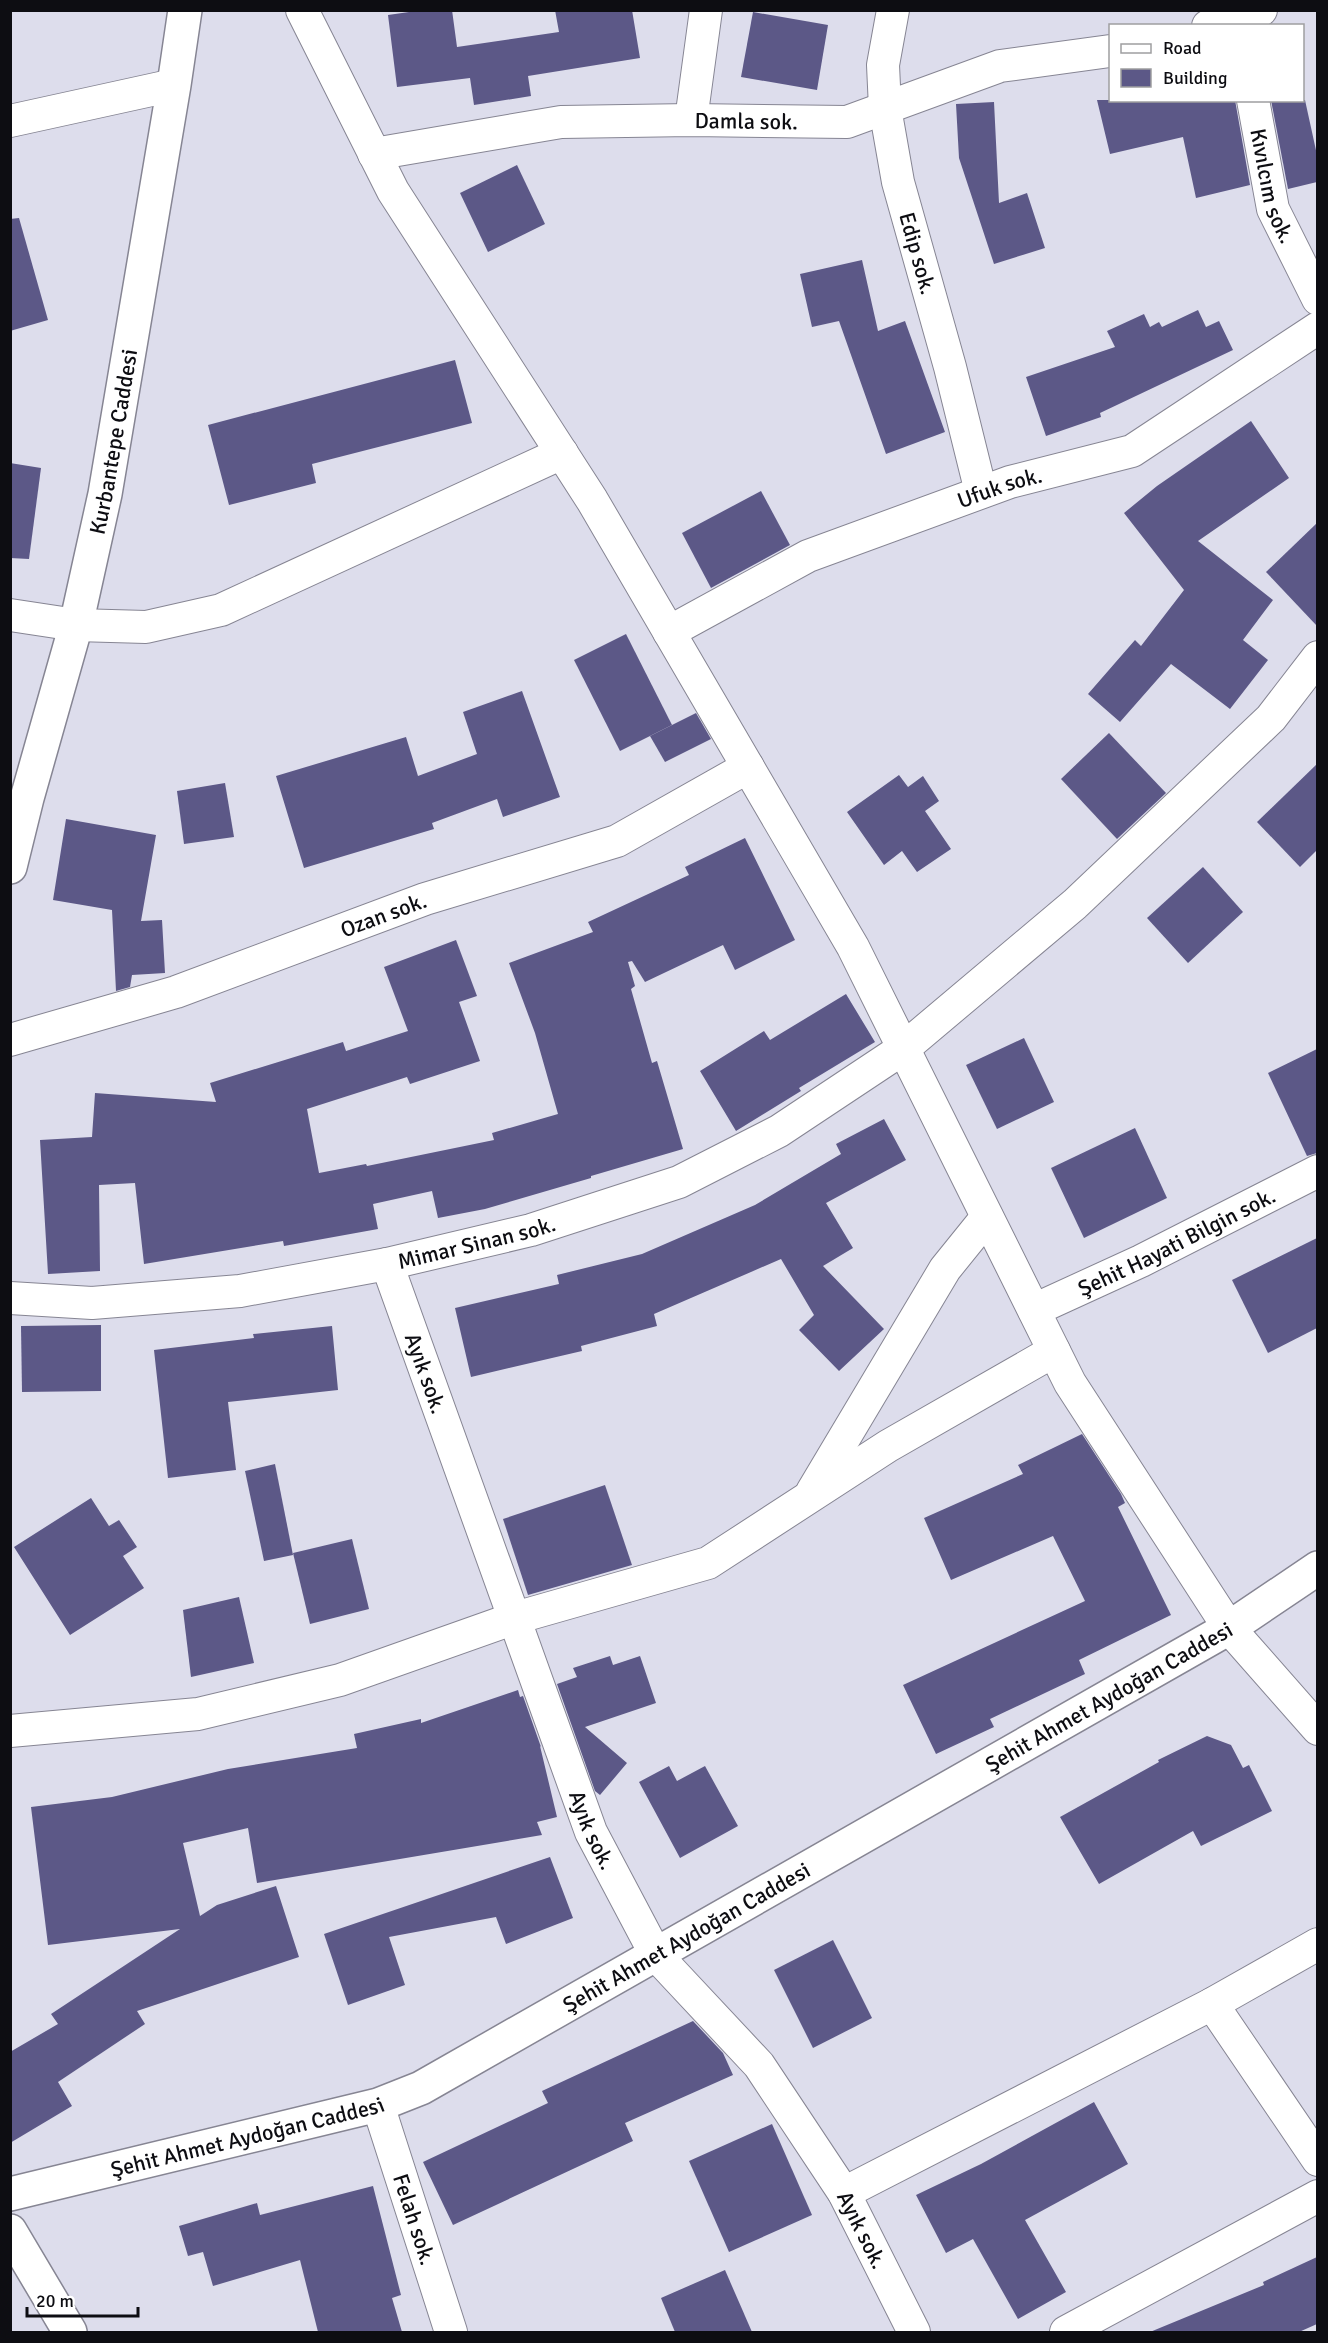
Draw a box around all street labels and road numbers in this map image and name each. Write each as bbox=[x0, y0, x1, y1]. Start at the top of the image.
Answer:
street label: Damla sok. bbox=[694, 107, 798, 135]
street label: Kıvılcım sok. bbox=[1244, 126, 1301, 248]
street label: Edip sok. bbox=[893, 209, 942, 297]
street label: Kurbantepe Caddesi bbox=[83, 347, 143, 537]
street label: Ufuk sok. bbox=[953, 461, 1045, 514]
street label: Ozan sok. bbox=[337, 887, 430, 943]
street label: Şehit Hayati Bilgin sok. bbox=[1074, 1182, 1280, 1302]
street label: Mimar Sinan sok. bbox=[395, 1210, 559, 1275]
street label: Ayık sok. bbox=[399, 1330, 453, 1417]
street label: Şehit Ahmet Aydoğan Caddesi bbox=[980, 1616, 1237, 1778]
street label: Ayık sok. bbox=[563, 1787, 621, 1874]
street label: Şehit Ahmet Aydoğan Caddesi bbox=[558, 1856, 815, 2019]
street label: Şehit Ahmet Aydoğan Caddesi bbox=[108, 2091, 388, 2183]
street label: Felah sok. bbox=[387, 2170, 442, 2268]
street label: Ayık sok. bbox=[831, 2187, 893, 2273]

